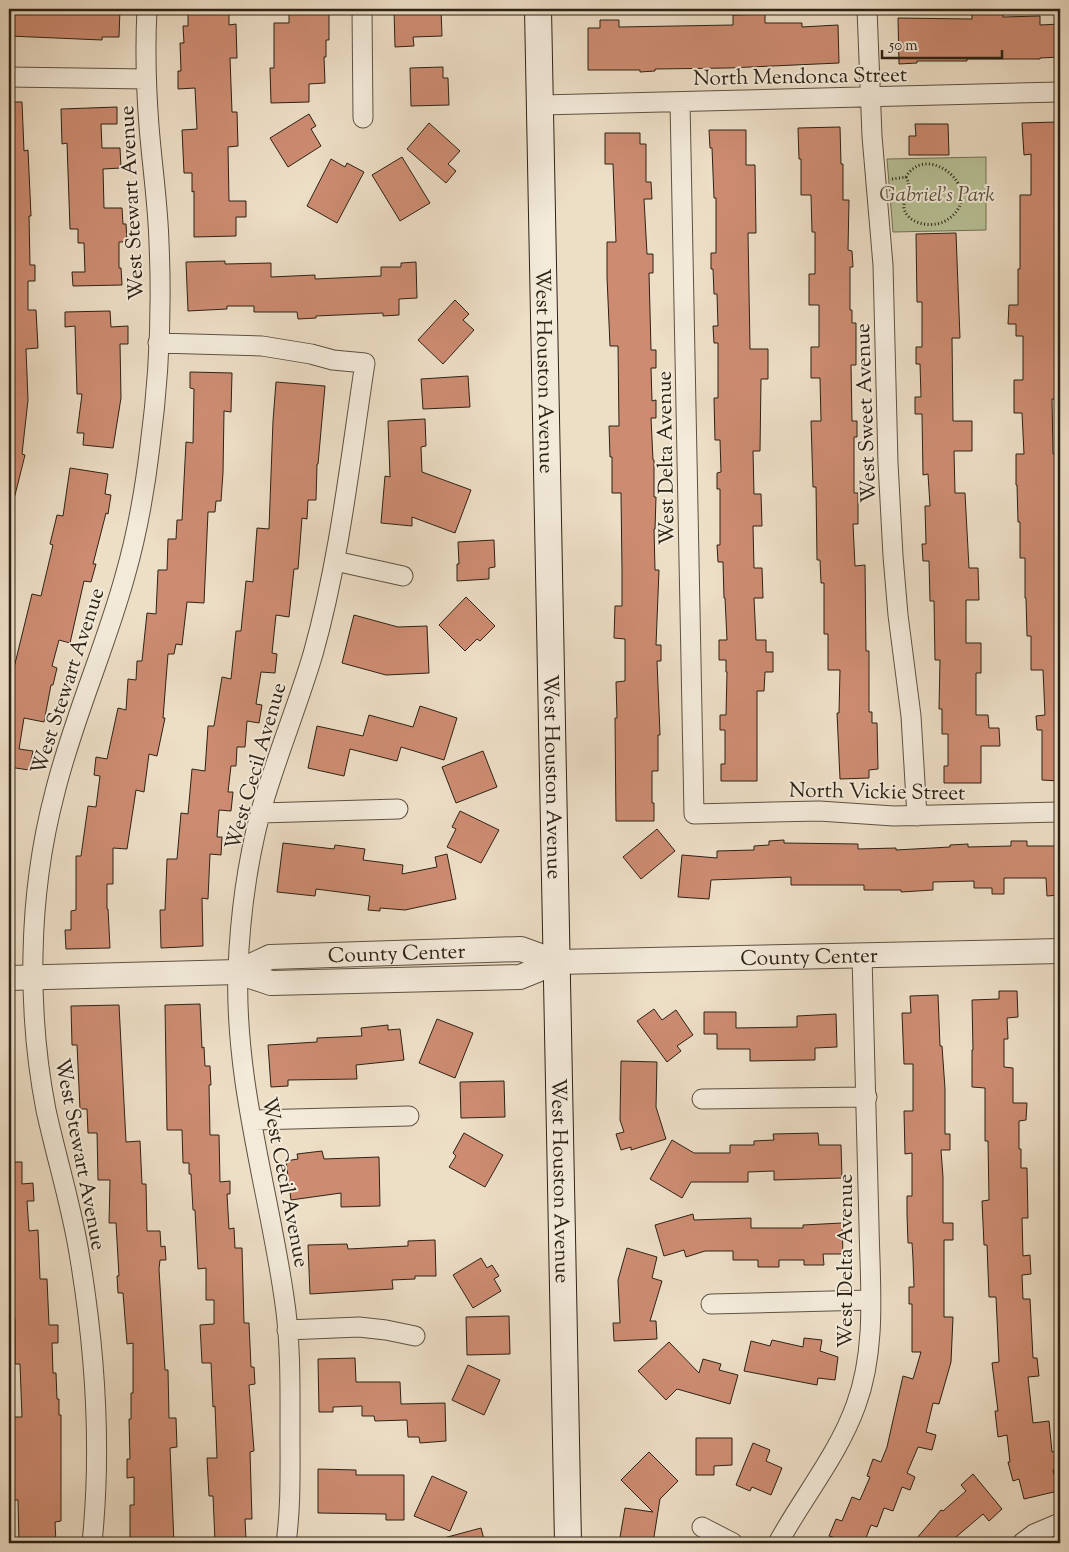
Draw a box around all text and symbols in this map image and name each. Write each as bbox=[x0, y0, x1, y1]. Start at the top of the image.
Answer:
scale bar bbox=[882, 28, 1002, 60]
text: 50 m bbox=[888, 36, 918, 57]
street label: North Mendonca Street bbox=[693, 61, 907, 95]
street label: West Stewart Avenue bbox=[113, 105, 153, 301]
park label: Gabriel's Park bbox=[879, 181, 995, 211]
street label: West Houston Avenue bbox=[526, 268, 560, 474]
street label: West Sweet Avenue bbox=[849, 323, 885, 503]
street label: West Delta Avenue bbox=[650, 370, 684, 545]
street label: West Stewart Avenue bbox=[25, 584, 113, 779]
street label: West Houston Avenue bbox=[534, 674, 568, 880]
street label: West Cecil Avenue bbox=[219, 679, 295, 854]
street label: North Vickie Street bbox=[788, 776, 965, 810]
street label: County Center bbox=[327, 938, 466, 972]
street label: County Center bbox=[740, 942, 878, 975]
street label: West Stewart Avenue bbox=[46, 1056, 112, 1253]
street label: West Houston Avenue bbox=[542, 1078, 576, 1284]
street label: West Cecil Avenue bbox=[253, 1095, 315, 1270]
street label: West Delta Avenue bbox=[832, 1174, 862, 1348]

